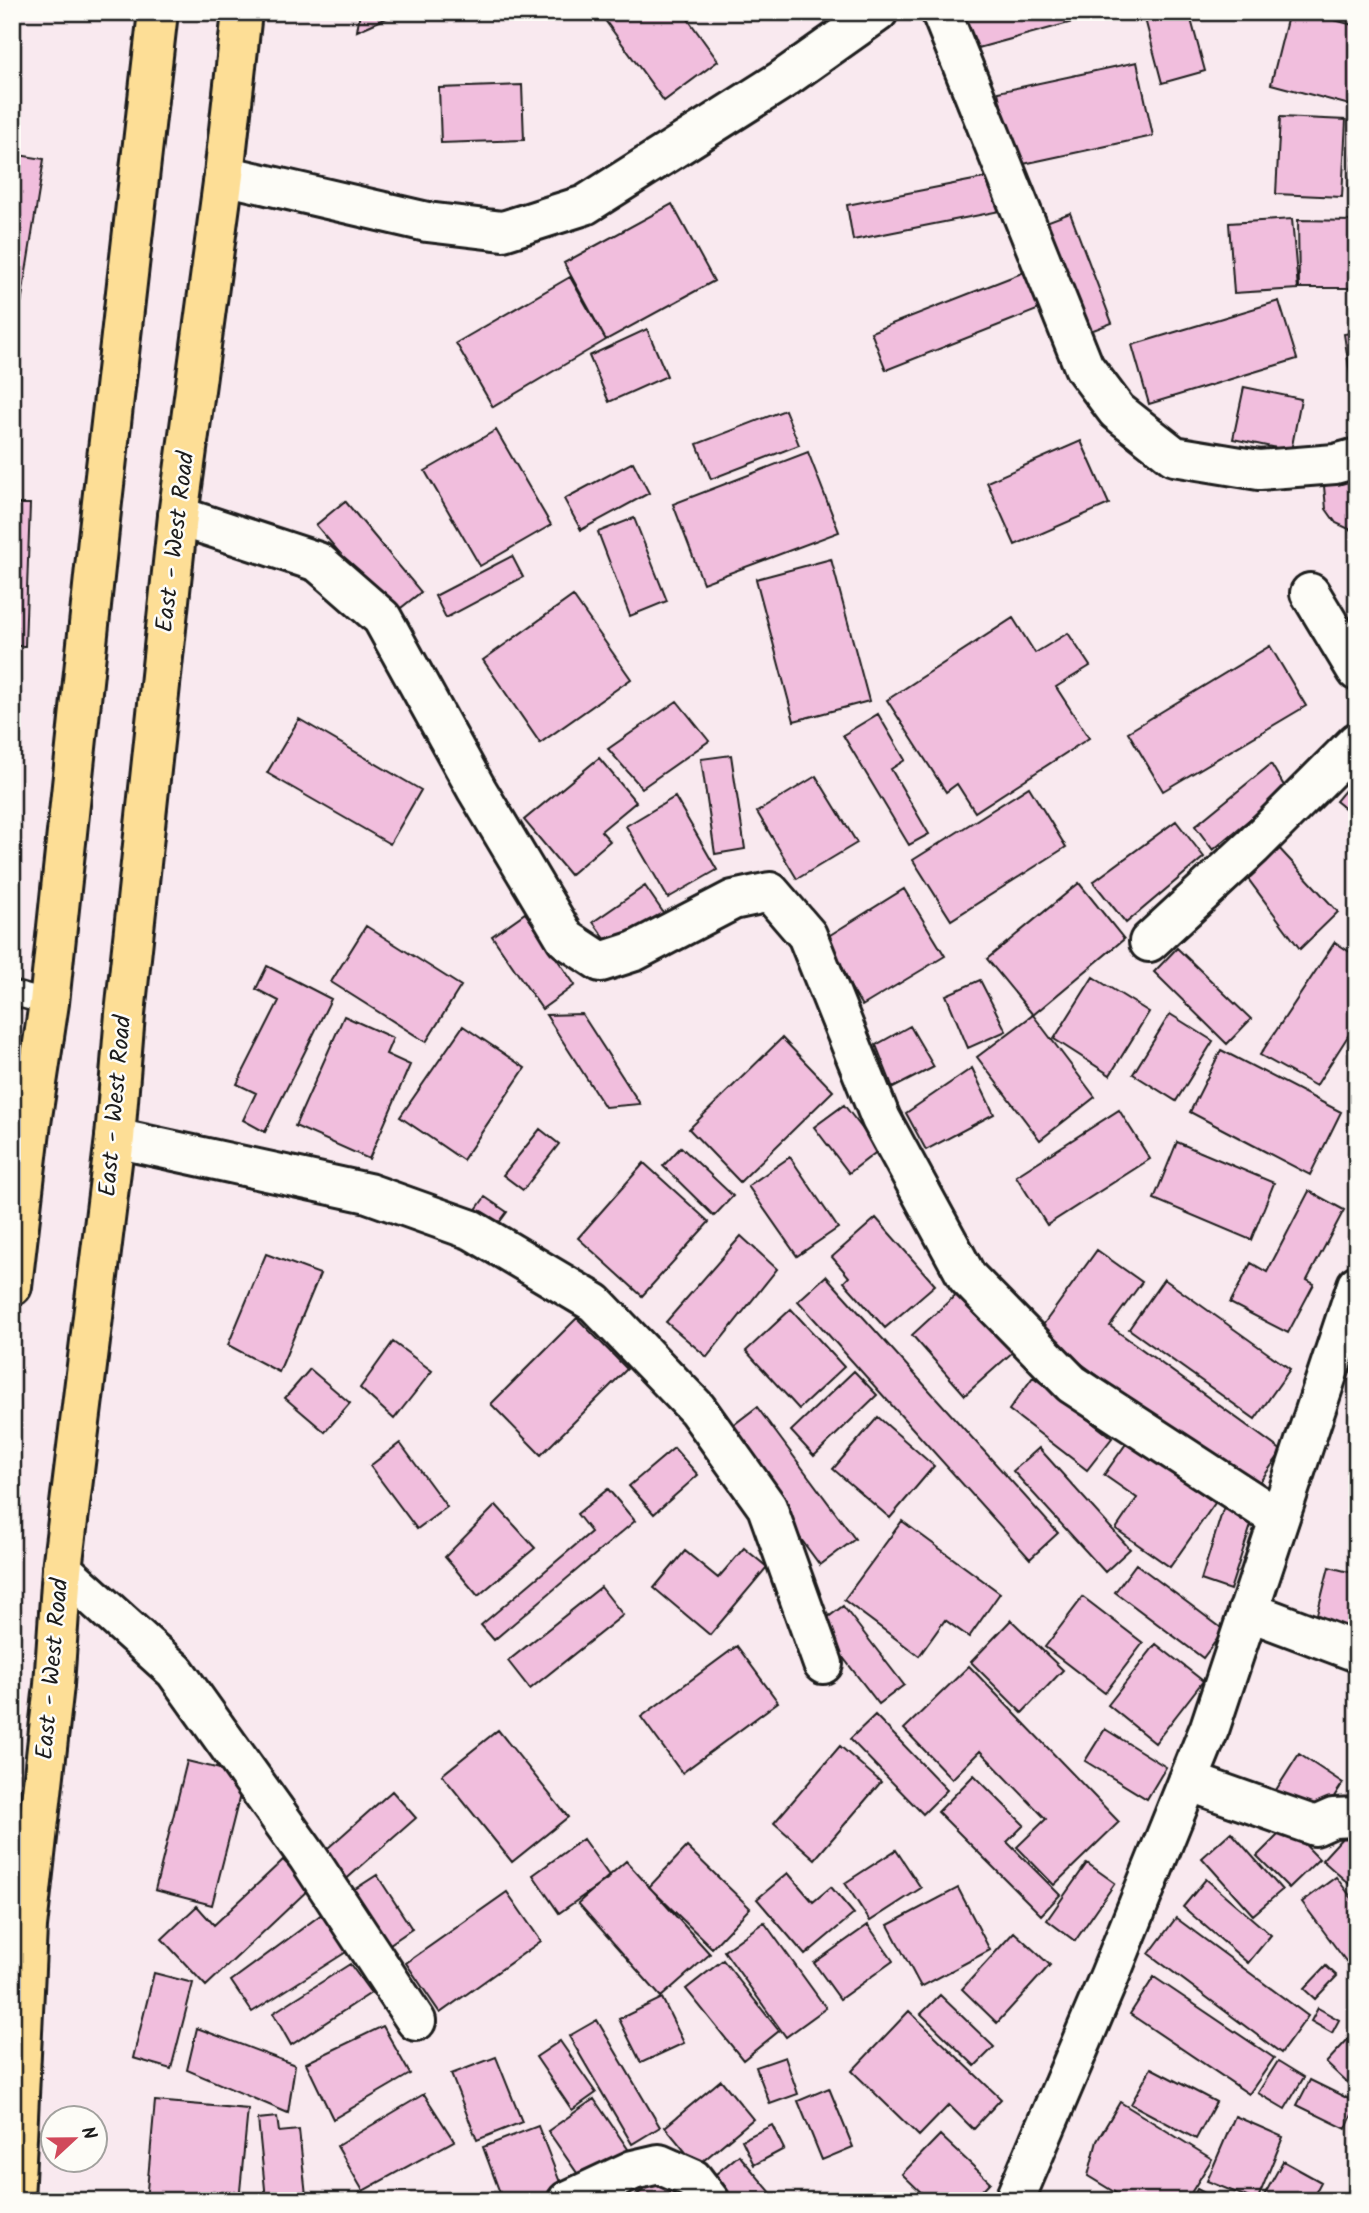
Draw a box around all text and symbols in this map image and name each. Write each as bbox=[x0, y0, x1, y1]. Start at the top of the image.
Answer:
street label: East - West Road bbox=[146, 448, 207, 635]
street label: East - West Road bbox=[89, 1013, 143, 1198]
street label: East - West Road bbox=[26, 1576, 80, 1761]
north arrow bbox=[38, 2104, 108, 2174]
text: N bbox=[72, 2122, 104, 2145]

